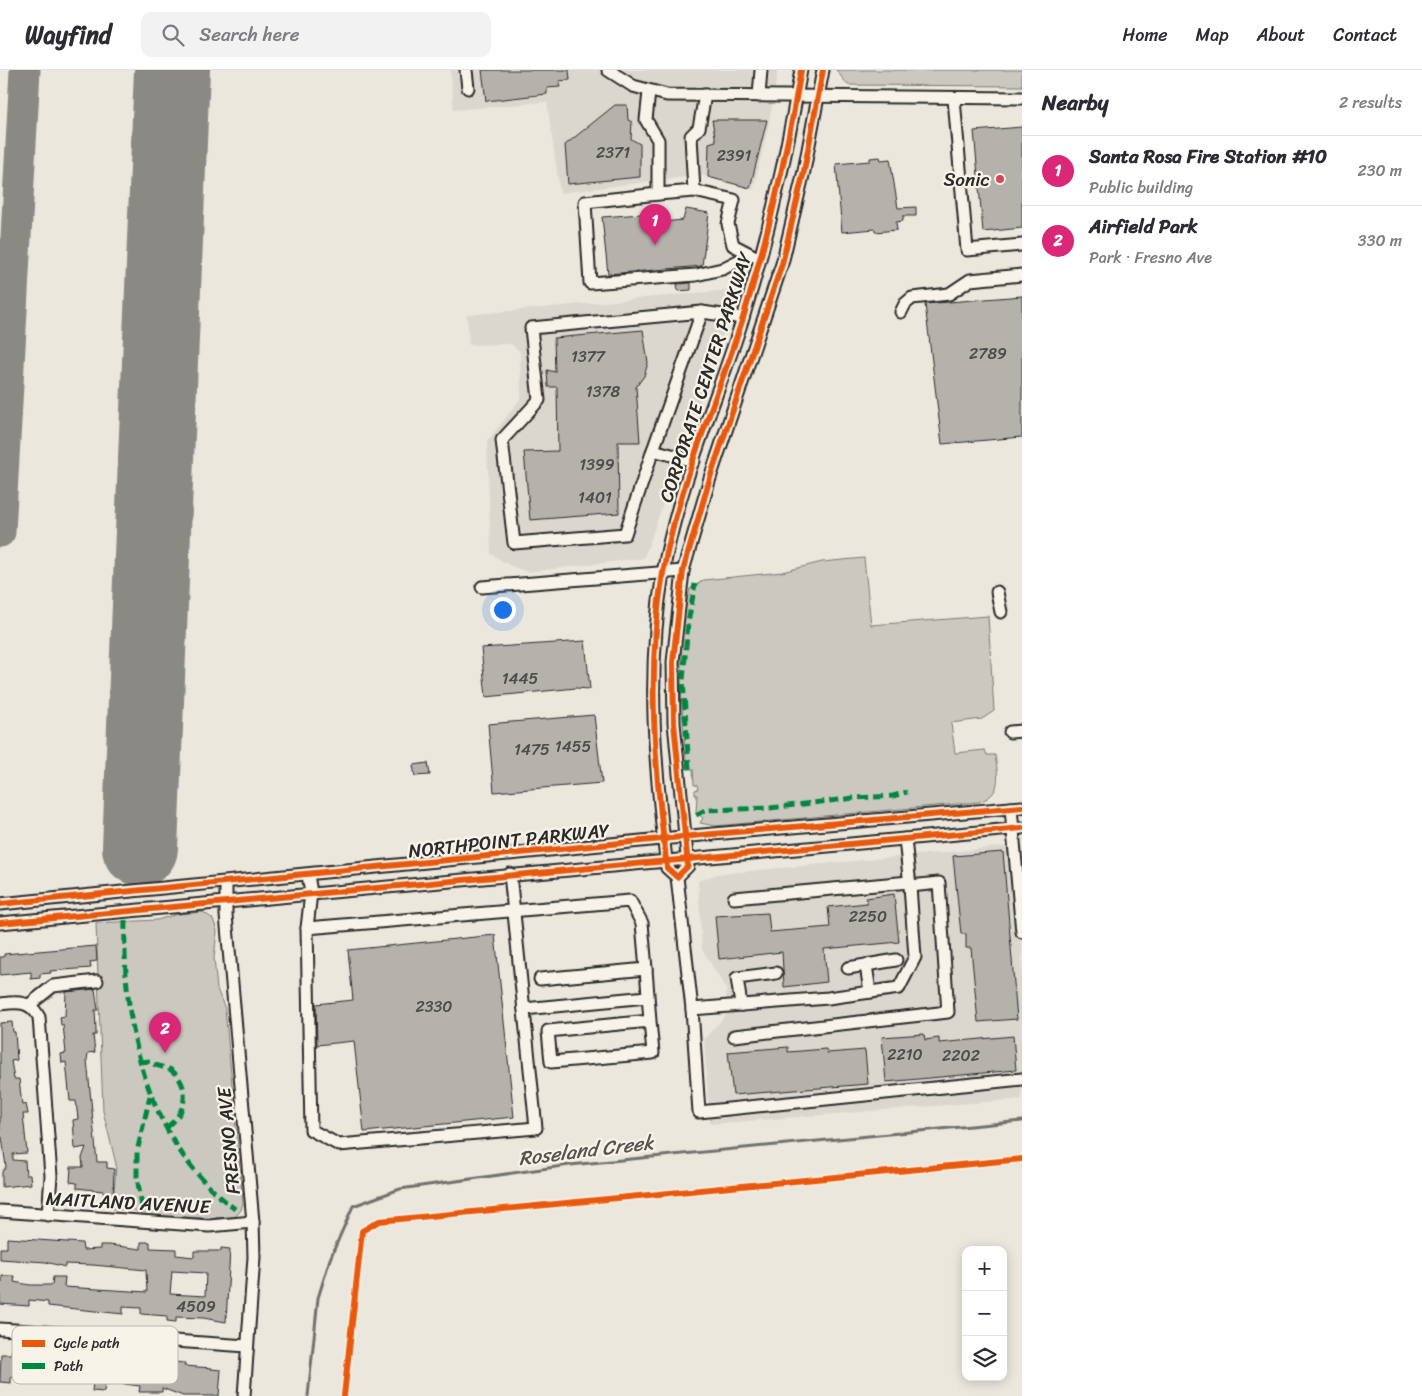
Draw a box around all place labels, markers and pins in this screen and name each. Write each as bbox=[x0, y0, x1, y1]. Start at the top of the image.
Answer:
place label: Sonic bbox=[943, 163, 990, 196]
marker: Sonic bbox=[994, 173, 1006, 185]
pin: 1 bbox=[639, 204, 671, 245]
pin: 2 bbox=[149, 1012, 181, 1053]

